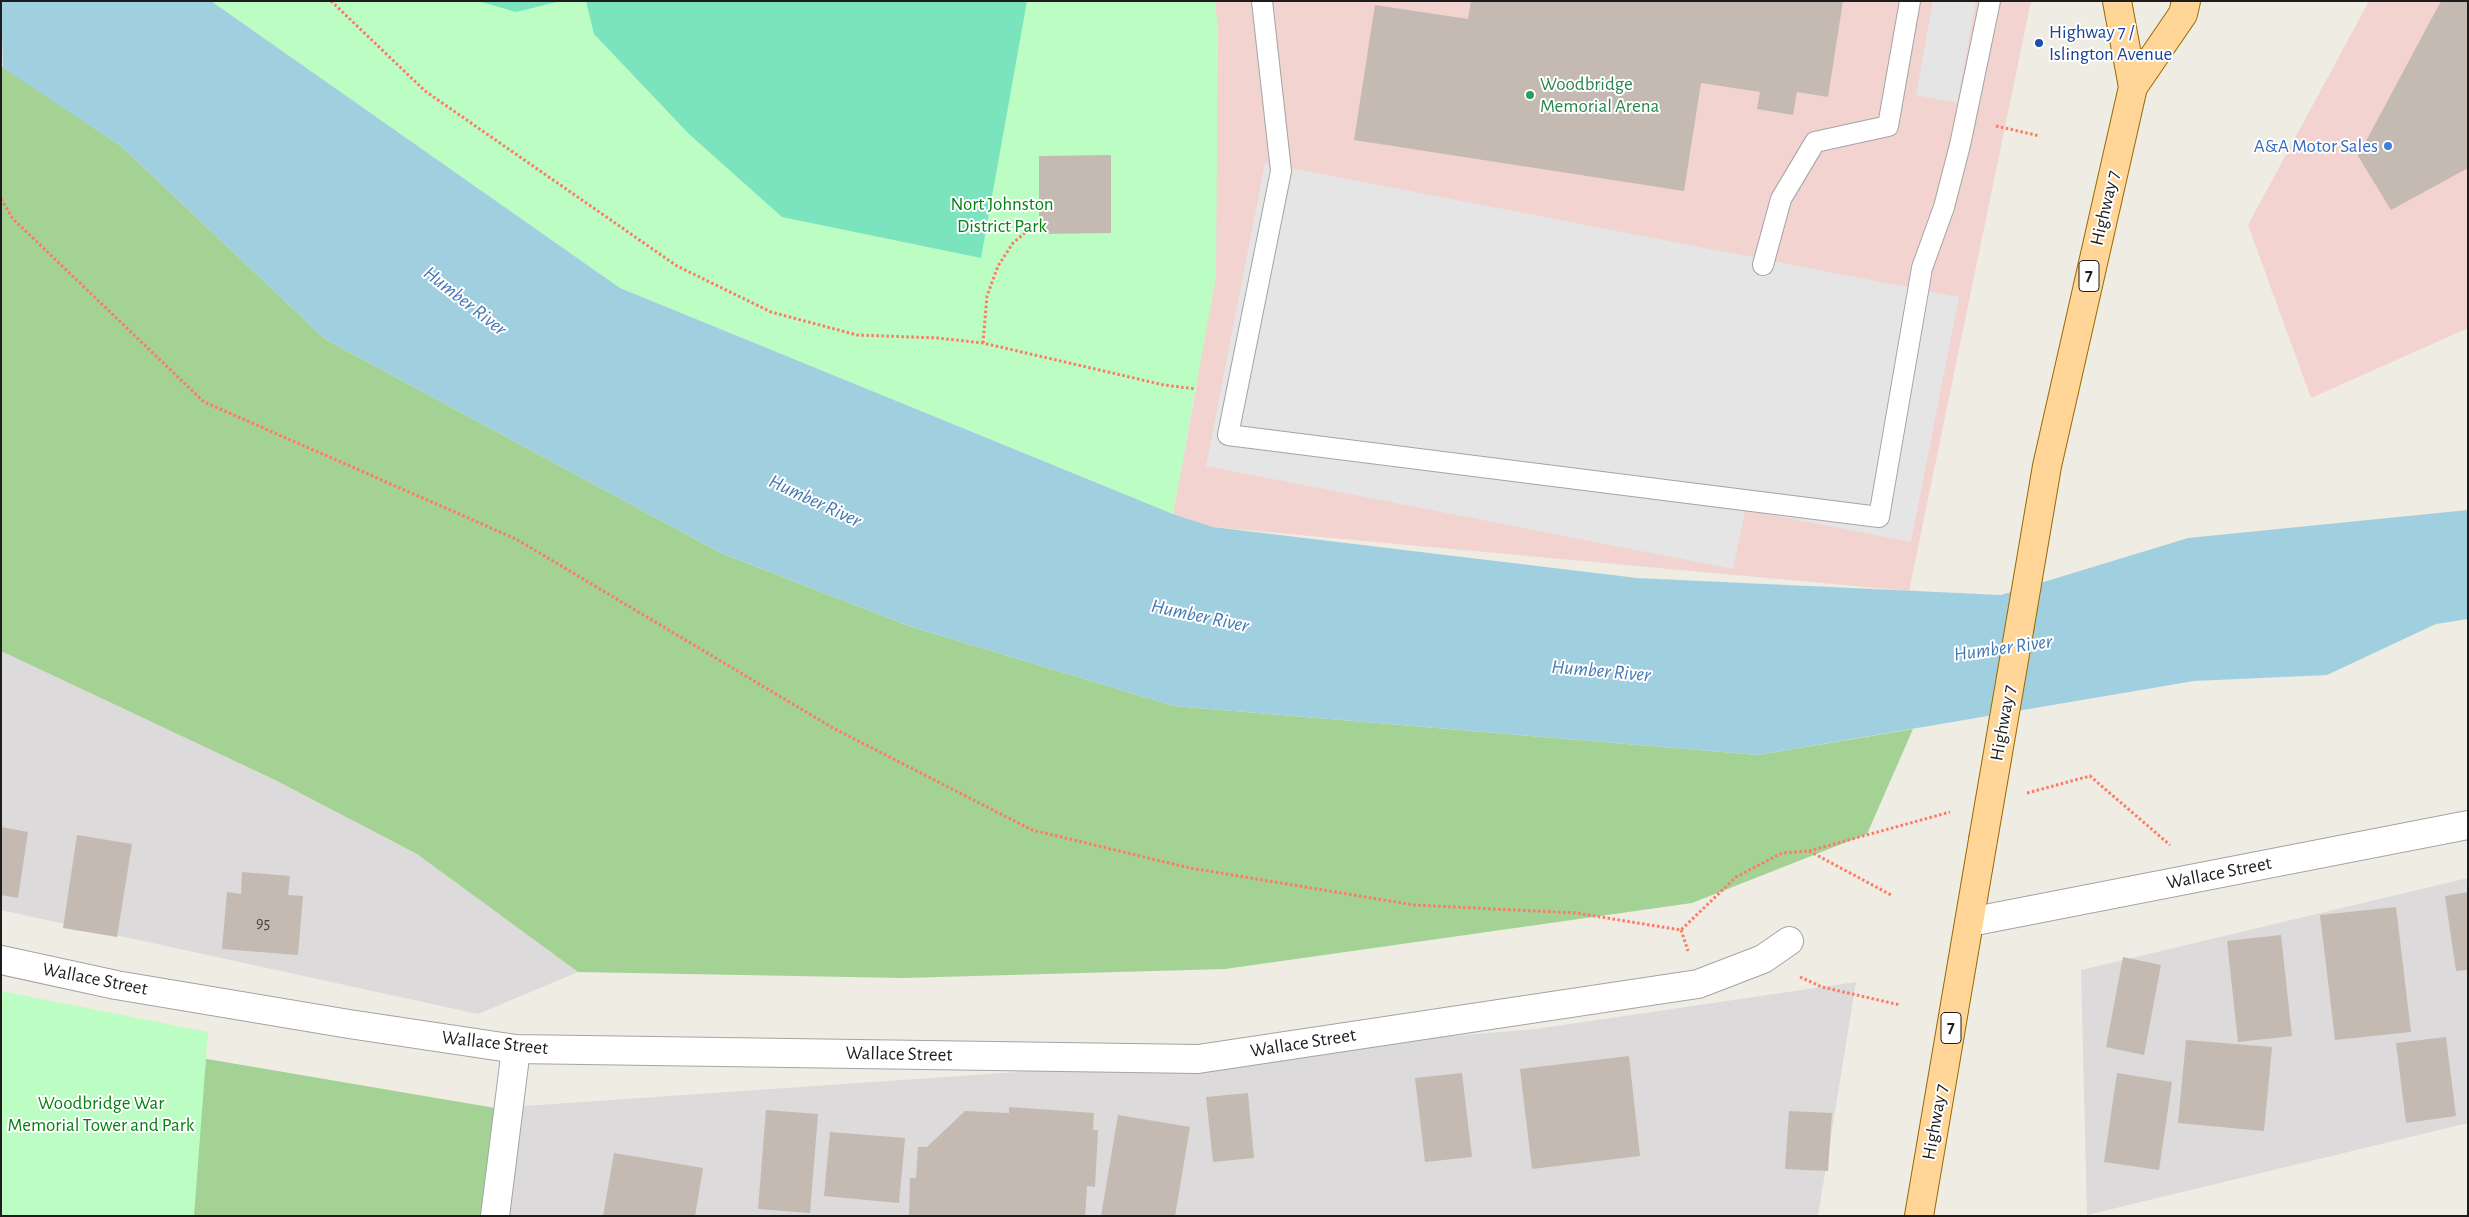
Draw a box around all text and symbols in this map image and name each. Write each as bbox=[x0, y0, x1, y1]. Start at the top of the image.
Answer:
place label: Highway 7 / Islington Avenue bbox=[2049, 21, 2172, 65]
marker: Highway 7 / Islington Avenue bbox=[2033, 37, 2045, 49]
place label: Woodbridge Memorial Arena bbox=[1540, 73, 1659, 117]
marker: Woodbridge Memorial Arena bbox=[1524, 89, 1536, 101]
place label: A&A Motor Sales bbox=[2254, 135, 2378, 157]
marker: A&A Motor Sales bbox=[2382, 140, 2394, 152]
street label: Highway 7 bbox=[2085, 168, 2125, 248]
park label: Nort Johnston District Park bbox=[950, 193, 1054, 237]
road number: 7 bbox=[2079, 260, 2099, 292]
water label: Humber River bbox=[419, 261, 511, 341]
water label: Humber River bbox=[765, 469, 865, 533]
water label: Humber River bbox=[1149, 594, 1251, 638]
water label: Humber River bbox=[1952, 629, 2054, 667]
water label: Humber River bbox=[1551, 655, 1651, 687]
street label: Highway 7 bbox=[1985, 683, 2021, 763]
street label: Wallace Street bbox=[2164, 852, 2274, 894]
house number: 95 bbox=[256, 913, 270, 933]
street label: Wallace Street bbox=[40, 958, 150, 1000]
road number: 7 bbox=[1941, 1012, 1961, 1044]
street label: Wallace Street bbox=[1248, 1023, 1358, 1063]
street label: Wallace Street bbox=[441, 1026, 549, 1060]
street label: Wallace Street bbox=[845, 1042, 953, 1066]
street label: Highway 7 bbox=[1917, 1082, 1953, 1162]
park label: Woodbridge War Memorial Tower and Park bbox=[8, 1092, 194, 1136]

